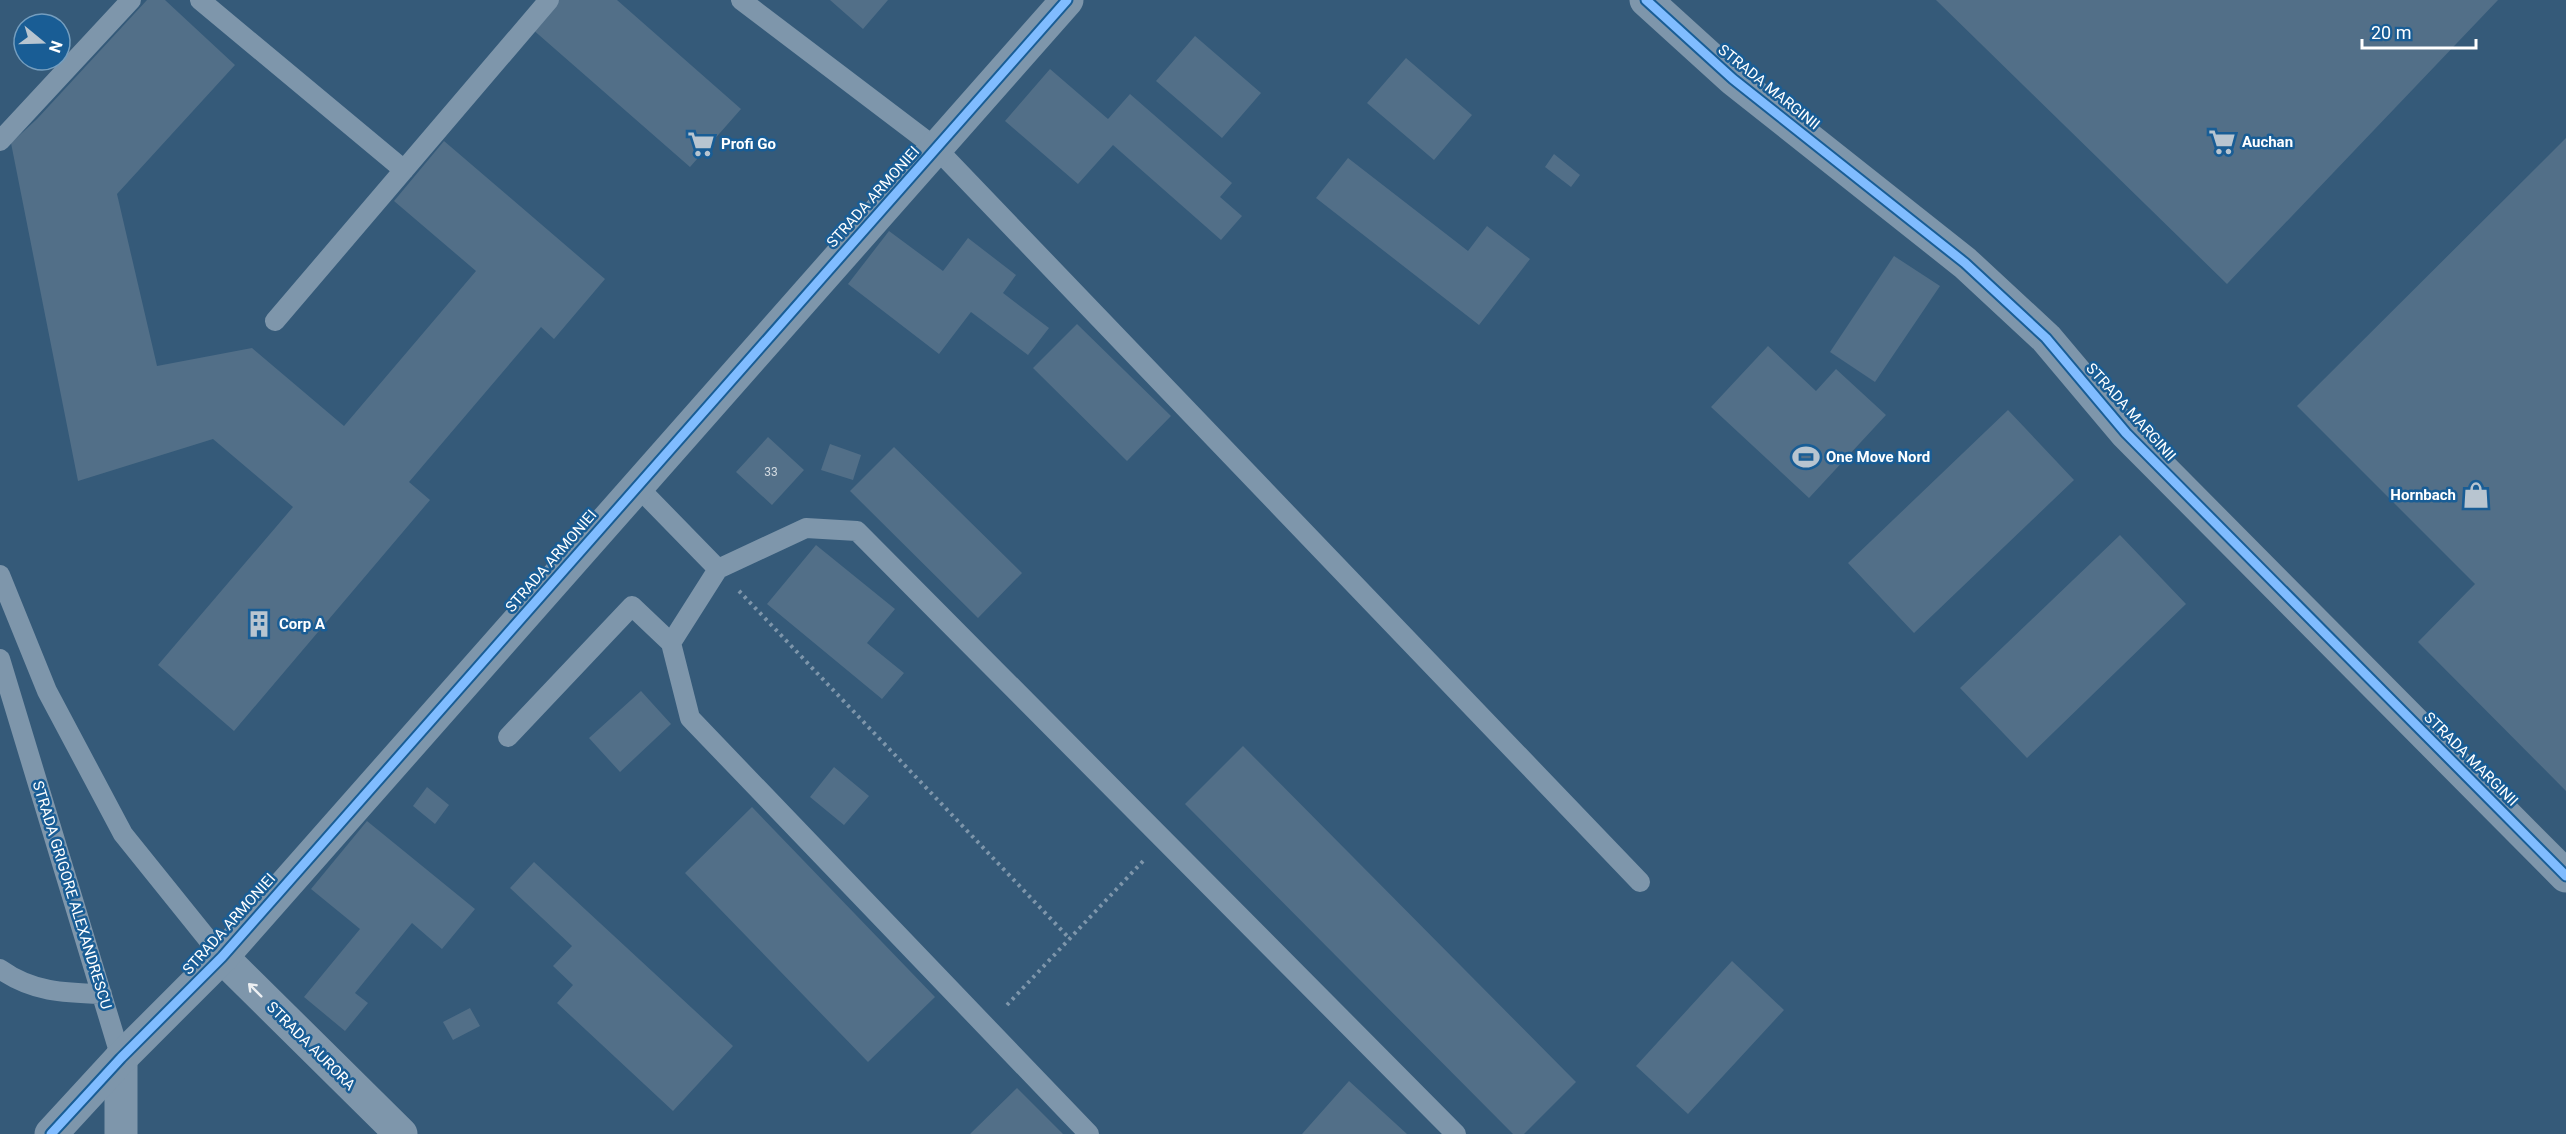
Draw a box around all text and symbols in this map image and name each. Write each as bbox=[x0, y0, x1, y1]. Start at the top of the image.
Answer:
north arrow bbox=[12, 12, 72, 72]
scale bar bbox=[2362, 12, 2476, 50]
text: 20 m bbox=[2371, 22, 2411, 43]
text: N bbox=[45, 38, 67, 55]
street label: STRADA MARGINII bbox=[1715, 41, 1823, 133]
supermarket icon: Auchan bbox=[2207, 127, 2237, 157]
supermarket icon: Profi Go bbox=[686, 129, 716, 159]
place label: Auchan bbox=[2242, 133, 2293, 151]
place label: Profi Go bbox=[721, 135, 776, 153]
street label: STRADA ARMONIEI bbox=[823, 143, 923, 251]
street label: STRADA MARGINII bbox=[2082, 359, 2180, 465]
sports icon: One Move Nord bbox=[1791, 442, 1821, 472]
place label: One Move Nord bbox=[1826, 448, 1930, 466]
house number: 33 bbox=[764, 465, 778, 479]
shop icon: Hornbach bbox=[2461, 480, 2491, 510]
place label: Hornbach bbox=[2390, 486, 2456, 504]
street label: STRADA ARMONIEI bbox=[502, 506, 600, 616]
building icon: Corp A bbox=[244, 609, 274, 639]
place label: Corp A bbox=[279, 615, 326, 633]
street label: STRADA MARGINII bbox=[2420, 708, 2522, 810]
street label: STRADA GRIGORE ALEXANDRESCU bbox=[29, 779, 115, 1011]
street label: STRADA ARMONIEI bbox=[179, 870, 279, 978]
one-way arrow bbox=[247, 982, 262, 997]
street label: STRADA AURORA bbox=[263, 998, 359, 1094]

